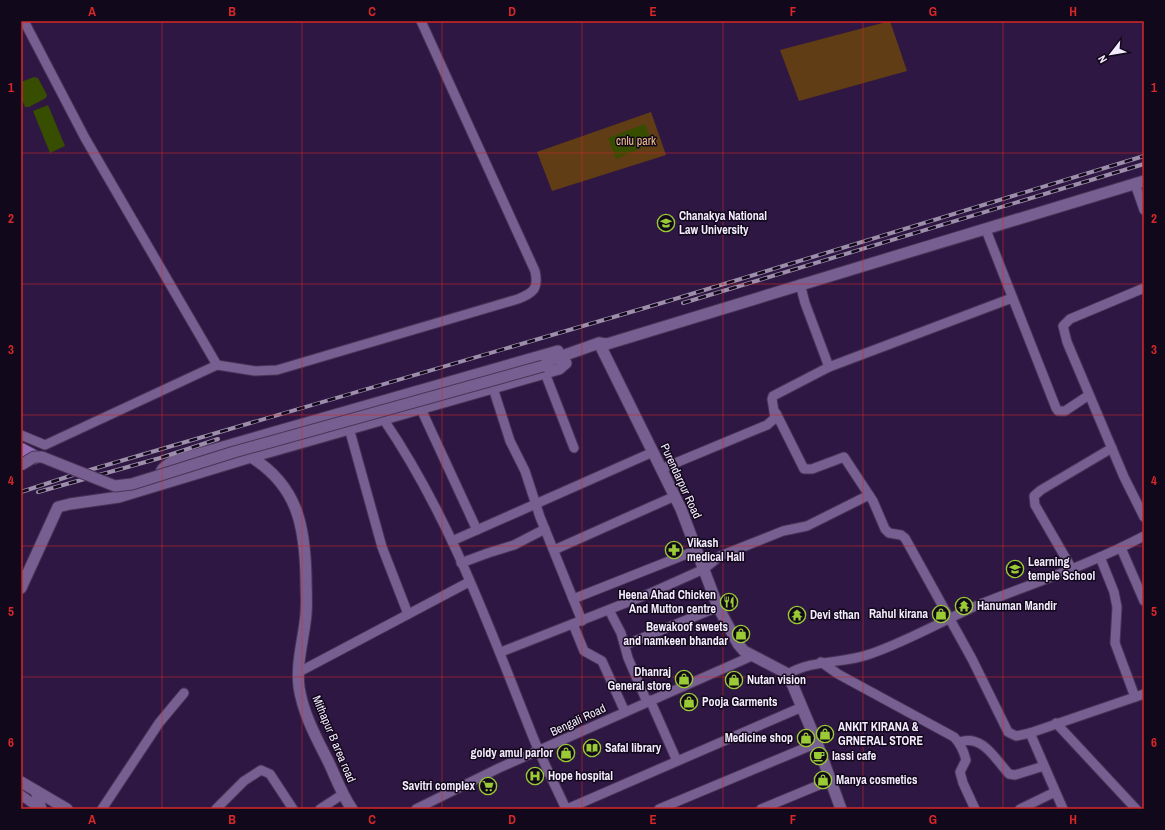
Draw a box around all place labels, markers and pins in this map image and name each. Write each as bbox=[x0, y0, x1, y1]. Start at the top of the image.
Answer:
place label: Chanakya National Law University bbox=[679, 208, 767, 238]
school or university icon: Chanakya National Law University bbox=[656, 213, 676, 233]
place label: Vikash medical Hall bbox=[687, 535, 745, 565]
pharmacy icon: Vikash medical Hall bbox=[664, 540, 684, 560]
place label: Learning temple School bbox=[1028, 554, 1096, 584]
school or university icon: Learning temple School bbox=[1005, 559, 1025, 579]
place label: Heena Ahad Chicken And Mutton centre bbox=[618, 587, 717, 617]
restaurant icon: Heena Ahad Chicken And Mutton centre bbox=[719, 592, 739, 612]
temple icon: Hanuman Mandir bbox=[954, 596, 974, 616]
place label: Hanuman Mandir bbox=[977, 598, 1057, 614]
shop icon: Rahul kirana bbox=[931, 604, 951, 624]
temple icon: Devi sthan bbox=[787, 605, 807, 625]
place label: Rahul kirana bbox=[869, 606, 929, 622]
place label: Devi sthan bbox=[810, 607, 860, 623]
place label: Bewakoof sweets and namkeen bhandar bbox=[624, 619, 729, 649]
shop icon: Bewakoof sweets and namkeen bhandar bbox=[731, 624, 751, 644]
place label: Dhanraj General store bbox=[608, 664, 672, 694]
shop icon: Dhanraj General store bbox=[674, 669, 694, 689]
shop icon: Nutan vision bbox=[724, 670, 744, 690]
place label: Nutan vision bbox=[747, 672, 806, 688]
shop icon: Pooja Garments bbox=[679, 692, 699, 712]
place label: Pooja Garments bbox=[702, 694, 778, 710]
place label: ANKIT KIRANA & GRNERAL STORE bbox=[838, 719, 923, 749]
shop icon: ANKIT KIRANA & GRNERAL STORE bbox=[815, 724, 835, 744]
shop icon: Medicine shop bbox=[796, 728, 816, 748]
place label: Medicine shop bbox=[725, 730, 793, 746]
library icon: Safal library bbox=[582, 738, 602, 758]
place label: Safal library bbox=[605, 740, 662, 756]
shop icon: goldy amul parlor bbox=[556, 743, 576, 763]
place label: goldy amul parlor bbox=[470, 745, 553, 761]
cafe icon: lassi cafe bbox=[809, 746, 829, 766]
place label: lassi cafe bbox=[832, 748, 877, 764]
hospital icon: Hope hospital bbox=[525, 766, 545, 786]
place label: Hope hospital bbox=[548, 768, 613, 784]
shop icon: Manya cosmetics bbox=[813, 770, 833, 790]
place label: Manya cosmetics bbox=[836, 772, 918, 788]
supermarket icon: Savitri complex bbox=[478, 776, 498, 796]
place label: Savitri complex bbox=[402, 778, 476, 794]

